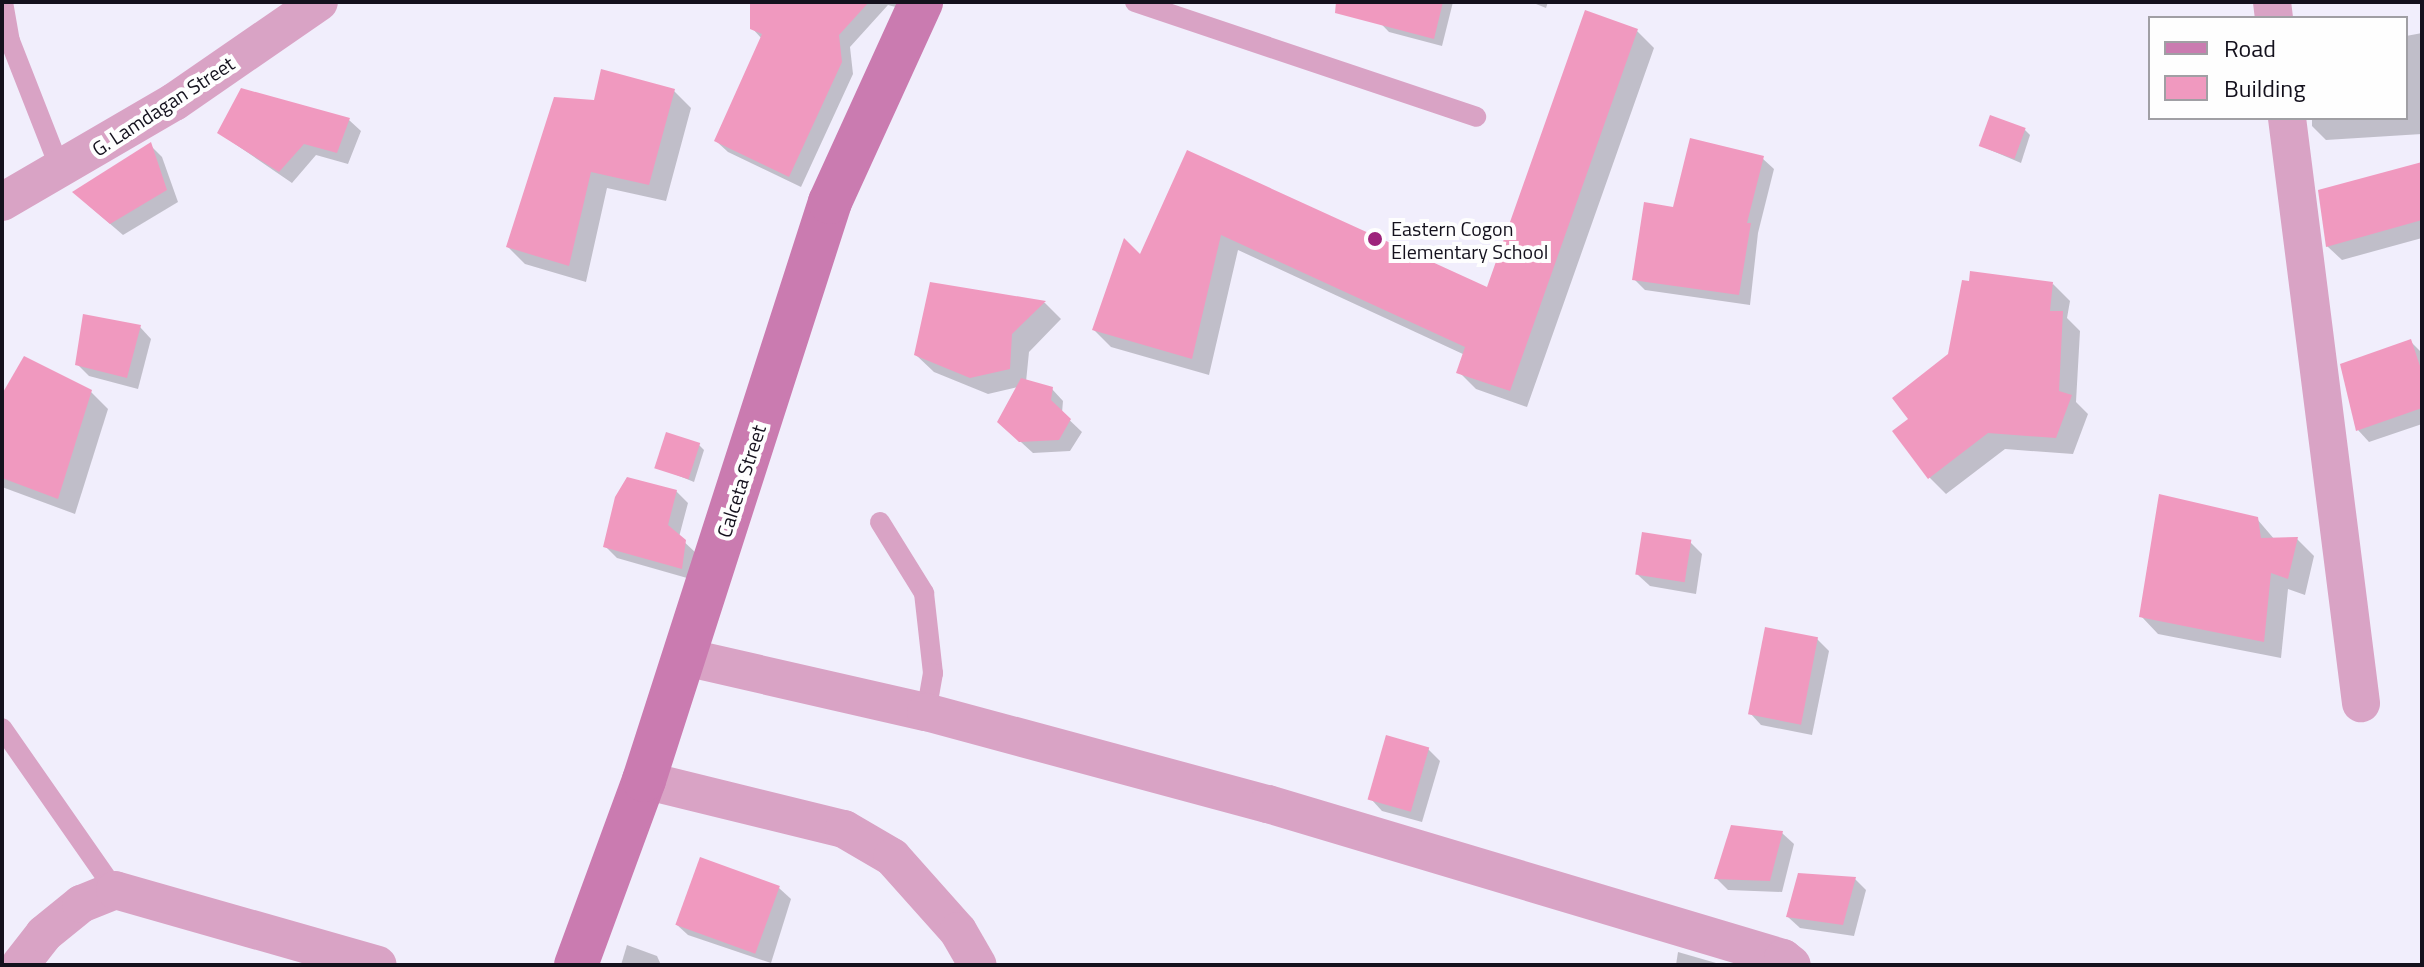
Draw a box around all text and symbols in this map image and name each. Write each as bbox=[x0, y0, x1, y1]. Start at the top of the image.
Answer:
legend bbox=[2148, 16, 2408, 120]
text: Road bbox=[2224, 30, 2276, 66]
street label: G. Lamdagan Street bbox=[87, 51, 239, 161]
text: Building bbox=[2224, 70, 2306, 106]
place label: Eastern Cogon Elementary School bbox=[1391, 216, 1548, 263]
marker: Eastern Cogon Elementary School bbox=[1366, 230, 1384, 248]
street label: Calceta Street bbox=[711, 422, 771, 540]

